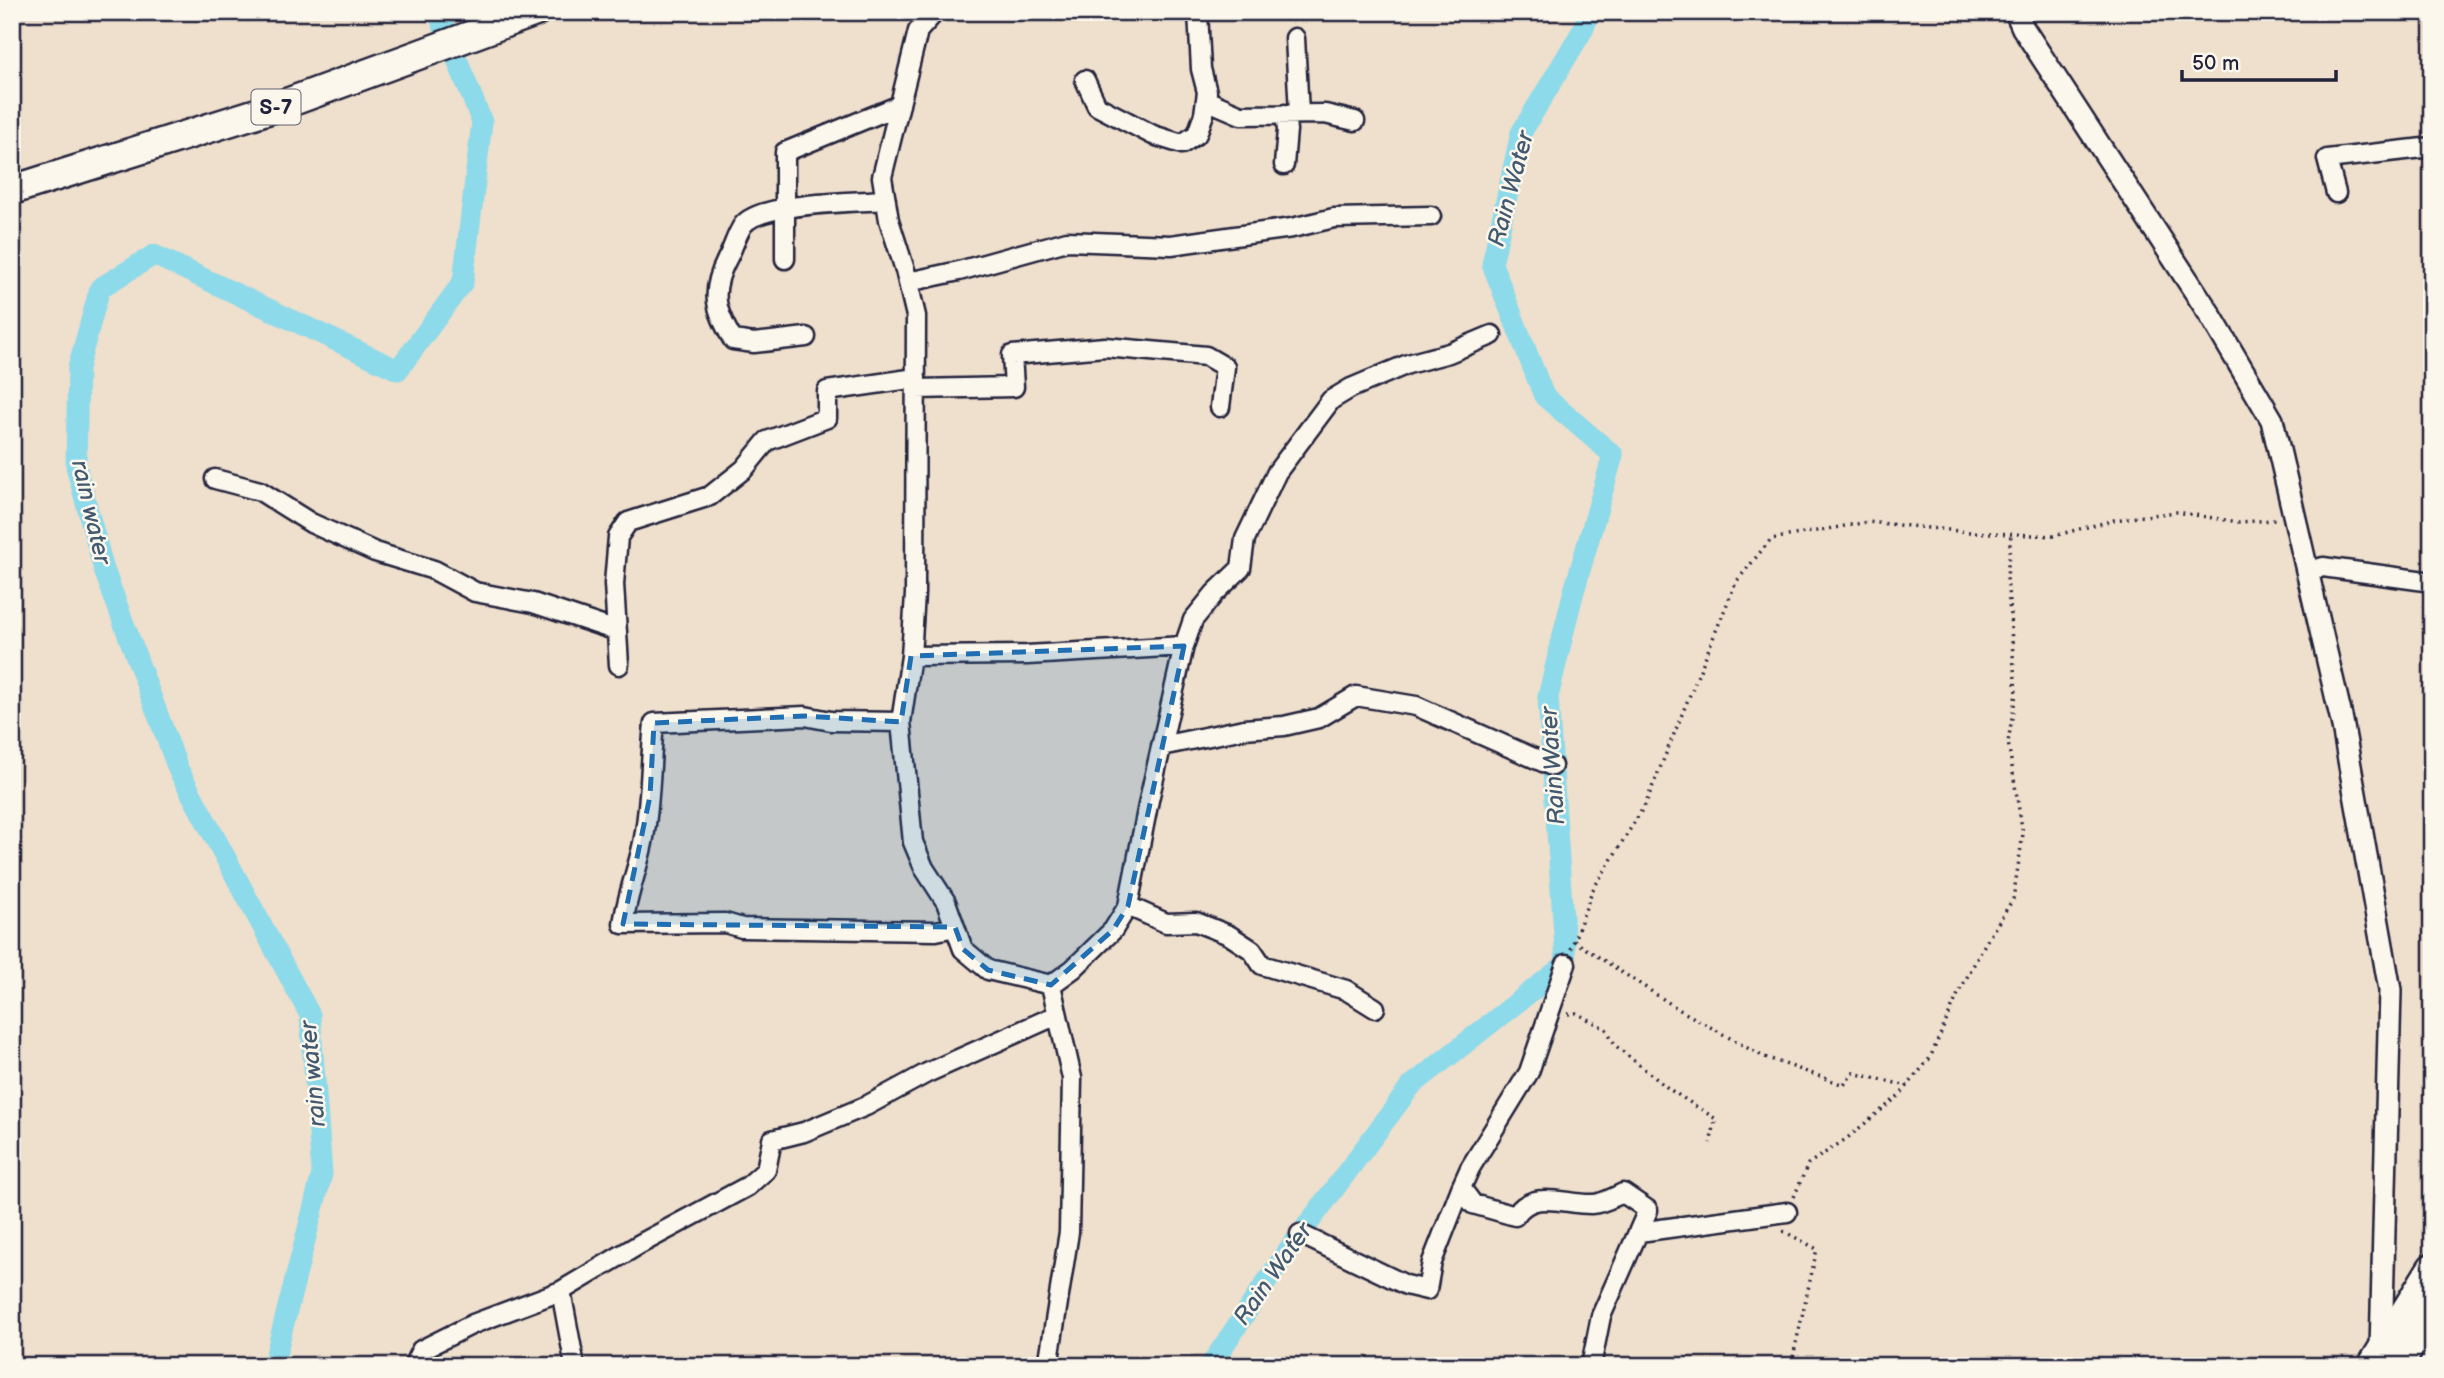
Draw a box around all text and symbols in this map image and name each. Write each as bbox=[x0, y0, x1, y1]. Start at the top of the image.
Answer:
scale bar bbox=[2182, 38, 2336, 82]
text: 50 m bbox=[2192, 51, 2239, 76]
road number: S-7 bbox=[252, 90, 300, 124]
water label: Rain Water bbox=[1482, 126, 1541, 250]
water label: rain water bbox=[65, 457, 118, 569]
water label: Rain Water bbox=[1534, 704, 1572, 826]
water label: rain water bbox=[294, 1018, 332, 1128]
water label: Rain Water bbox=[1227, 1215, 1320, 1331]

